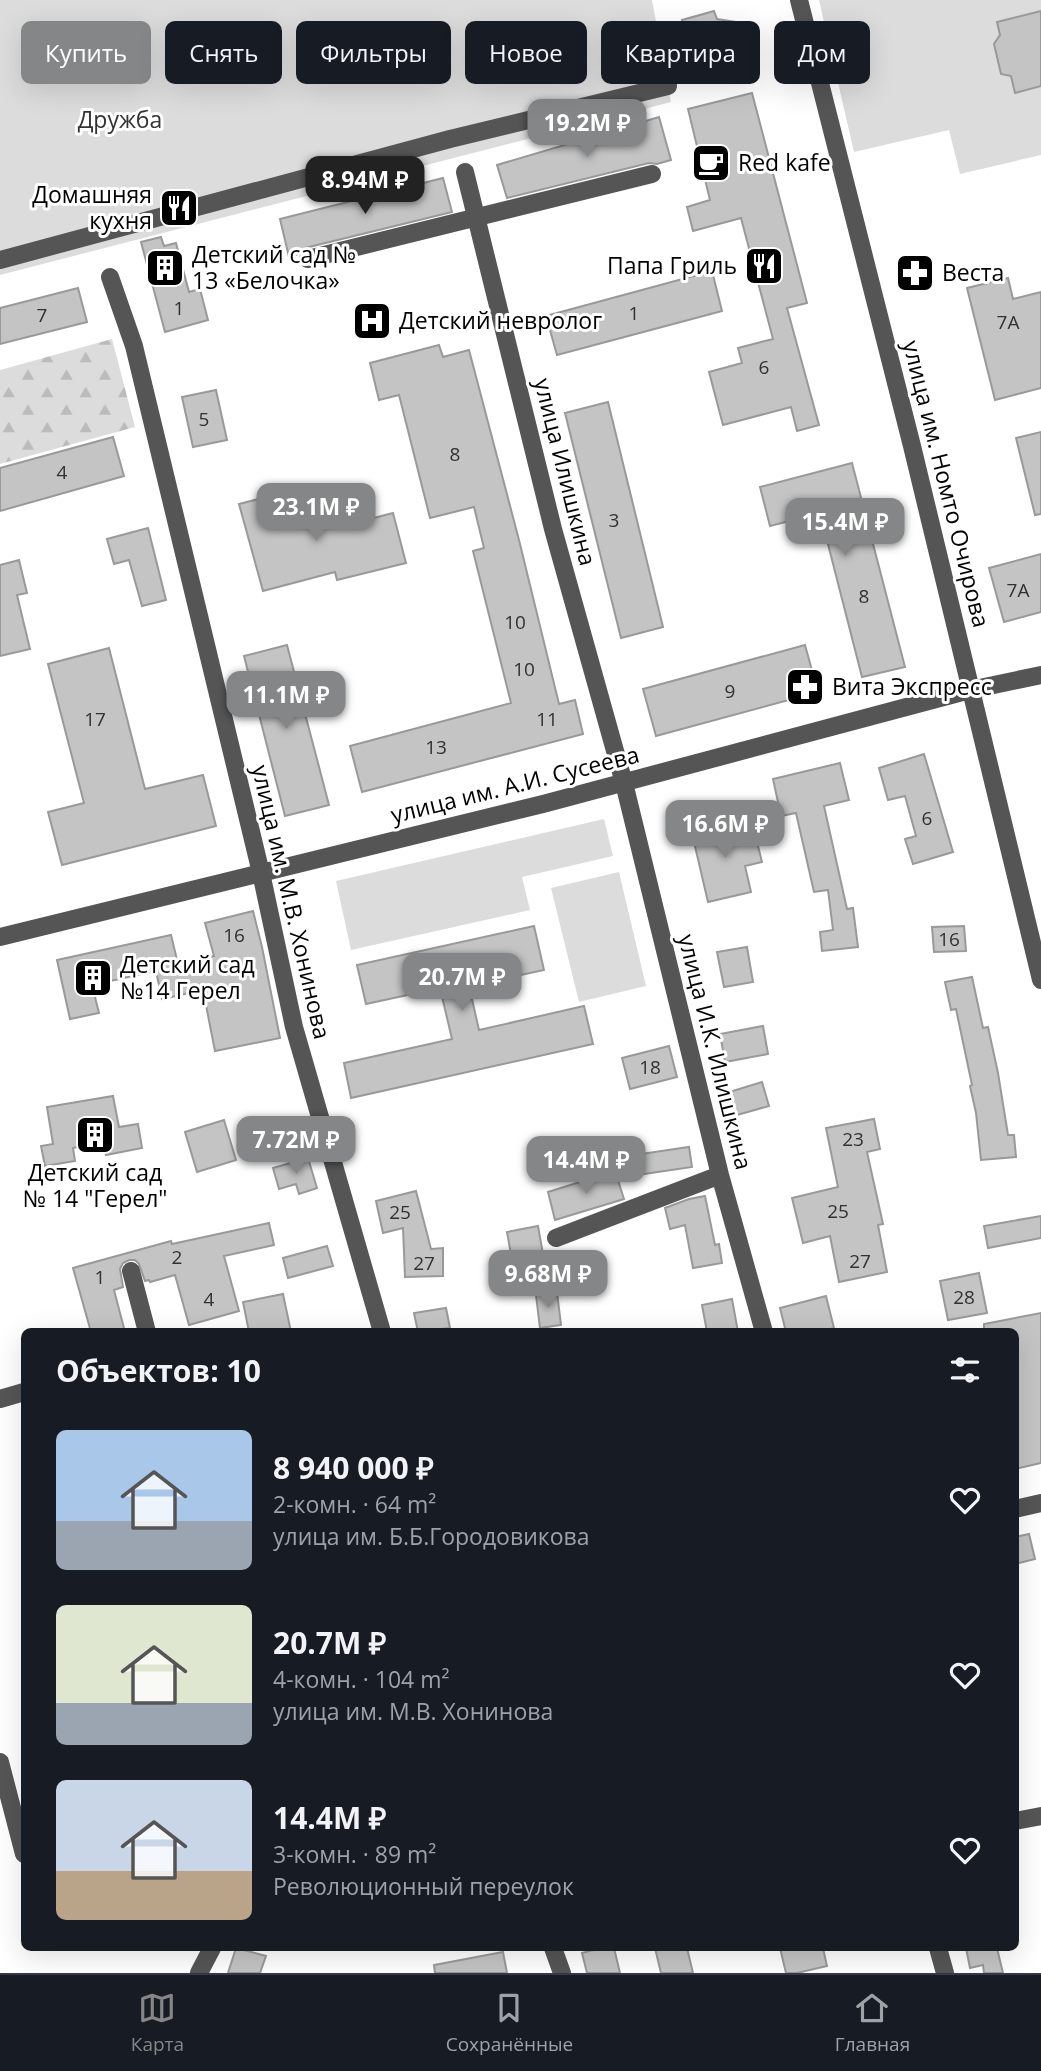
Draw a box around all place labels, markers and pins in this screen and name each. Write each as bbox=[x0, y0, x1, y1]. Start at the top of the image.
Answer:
pin: 19.2M ₽ bbox=[522, 100, 652, 159]
cafe icon: Red kafe bbox=[690, 142, 732, 184]
place label: Red kafe bbox=[738, 146, 831, 178]
pin: 8.94M ₽ bbox=[300, 156, 430, 216]
place label: Домашняя кухня bbox=[32, 178, 152, 236]
restaurant icon: Домашняя кухня bbox=[158, 187, 200, 229]
place label: Детский сад № 13 «Белочка» bbox=[192, 238, 356, 296]
restaurant icon: Папа Гриль bbox=[743, 245, 785, 287]
building icon: Детский сад № 13 «Белочка» bbox=[144, 247, 186, 289]
place label: Папа Гриль bbox=[607, 249, 737, 281]
pharmacy icon: Веста bbox=[894, 252, 936, 294]
place label: Веста bbox=[942, 256, 1004, 288]
hospital icon: Детский невролог bbox=[351, 300, 393, 342]
place label: Детский невролог bbox=[399, 304, 602, 336]
pin: 23.1M ₽ bbox=[251, 484, 381, 543]
pin: 15.4M ₽ bbox=[780, 498, 910, 558]
pharmacy icon: Вита Экспресс bbox=[784, 666, 826, 708]
place label: Вита Экспресс bbox=[832, 670, 992, 702]
pin: 11.1M ₽ bbox=[221, 672, 351, 731]
pin: 16.6M ₽ bbox=[660, 800, 790, 860]
place label: Детский сад №14 Герел bbox=[120, 948, 255, 1006]
pin: 20.7M ₽ bbox=[397, 954, 527, 1013]
building icon: Детский сад №14 Герел bbox=[72, 957, 114, 999]
building icon: Детский сад № 14 "Герел" bbox=[74, 1114, 116, 1156]
pin: 7.72M ₽ bbox=[231, 1116, 361, 1176]
pin: 14.4M ₽ bbox=[521, 1136, 651, 1196]
place label: Детский сад № 14 "Герел" bbox=[22, 1156, 168, 1214]
pin: 9.68M ₽ bbox=[483, 1250, 613, 1310]

